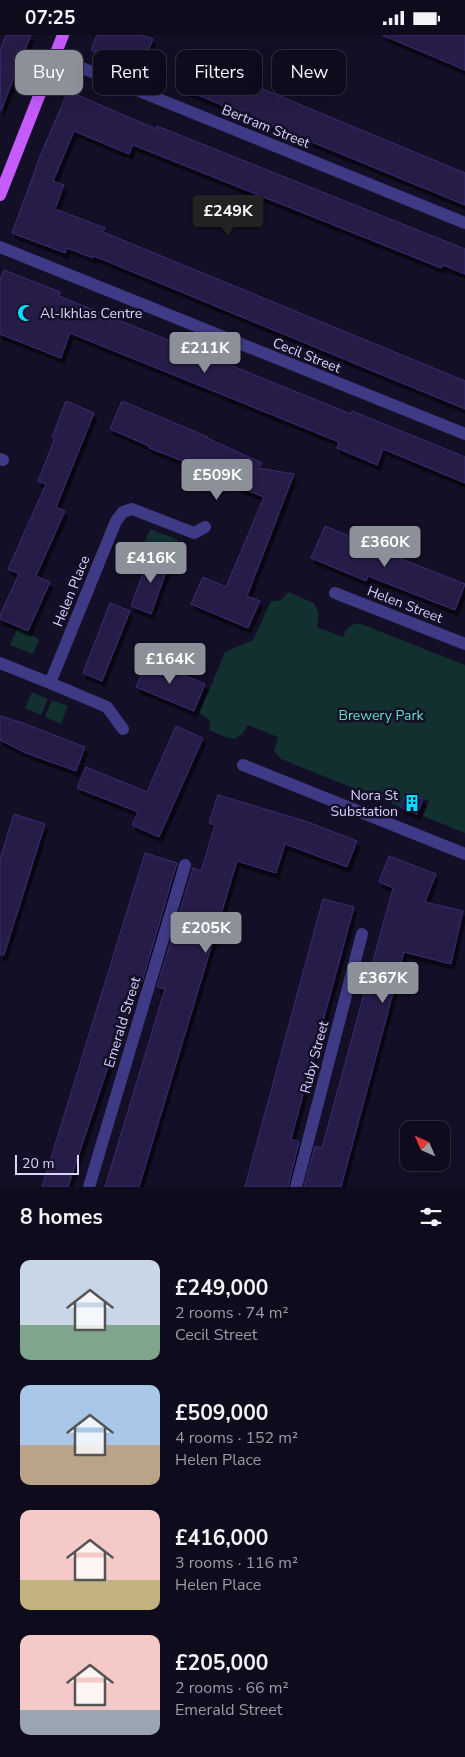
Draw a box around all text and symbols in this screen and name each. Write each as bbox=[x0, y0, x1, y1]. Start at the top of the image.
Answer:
text: 07:25 bbox=[25, 5, 75, 31]
chip: Buy bbox=[15, 50, 83, 95]
chip: Rent bbox=[93, 50, 166, 95]
chip: Filters bbox=[176, 50, 262, 95]
chip: New bbox=[272, 50, 346, 95]
street label: Bertram Street bbox=[219, 100, 313, 153]
pin: £249K bbox=[193, 195, 263, 237]
text: £249K bbox=[203, 200, 253, 222]
mosque icon: Al-Ikhlas Centre bbox=[16, 303, 36, 323]
place label: Al-Ikhlas Centre bbox=[40, 304, 142, 323]
pin: £211K bbox=[170, 331, 240, 374]
street label: Cecil Street bbox=[270, 333, 344, 378]
text: £211K bbox=[180, 337, 230, 359]
pin: £509K bbox=[182, 459, 252, 501]
text: £509K bbox=[192, 464, 242, 486]
pin: £360K bbox=[350, 525, 420, 568]
text: £360K bbox=[360, 531, 410, 553]
pin: £416K bbox=[116, 541, 186, 584]
text: £416K bbox=[126, 547, 176, 569]
street label: Helen Place bbox=[49, 553, 94, 630]
street label: Helen Street bbox=[364, 581, 445, 628]
pin: £164K bbox=[135, 643, 205, 685]
text: £164K bbox=[145, 648, 195, 670]
park label: Brewery Park bbox=[338, 706, 425, 725]
place label: Nora St Substation bbox=[331, 786, 398, 821]
building icon: Nora St Substation bbox=[402, 793, 422, 813]
pin: £205K bbox=[171, 911, 241, 954]
text: £205K bbox=[181, 917, 231, 939]
pin: £367K bbox=[348, 961, 418, 1004]
text: £367K bbox=[358, 967, 408, 989]
street label: Emerald Street bbox=[100, 974, 145, 1070]
street label: Ruby Street bbox=[296, 1019, 333, 1095]
north arrow bbox=[400, 1121, 450, 1171]
map controls bbox=[400, 1121, 450, 1171]
scale bar bbox=[15, 1152, 79, 1175]
text: 20 m bbox=[22, 1154, 54, 1173]
text: 8 homes bbox=[20, 1203, 103, 1231]
icon: filters bbox=[417, 1203, 445, 1231]
text: £249,000 bbox=[175, 1274, 268, 1302]
icon: home bbox=[60, 1280, 120, 1340]
text: 2 rooms · 74 m² bbox=[175, 1302, 288, 1324]
text: Cecil Street bbox=[175, 1324, 257, 1346]
text: £509,000 bbox=[175, 1399, 268, 1427]
icon: home bbox=[60, 1405, 120, 1465]
text: 4 rooms · 152 m² bbox=[175, 1427, 298, 1449]
text: Helen Place bbox=[175, 1449, 261, 1471]
text: £416,000 bbox=[175, 1524, 268, 1552]
icon: home bbox=[60, 1530, 120, 1590]
text: 3 rooms · 116 m² bbox=[175, 1552, 298, 1574]
text: Helen Place bbox=[175, 1574, 261, 1596]
text: £205,000 bbox=[175, 1649, 268, 1677]
icon: home bbox=[60, 1655, 120, 1715]
text: 2 rooms · 66 m² bbox=[175, 1677, 288, 1699]
text: Emerald Street bbox=[175, 1699, 282, 1721]

